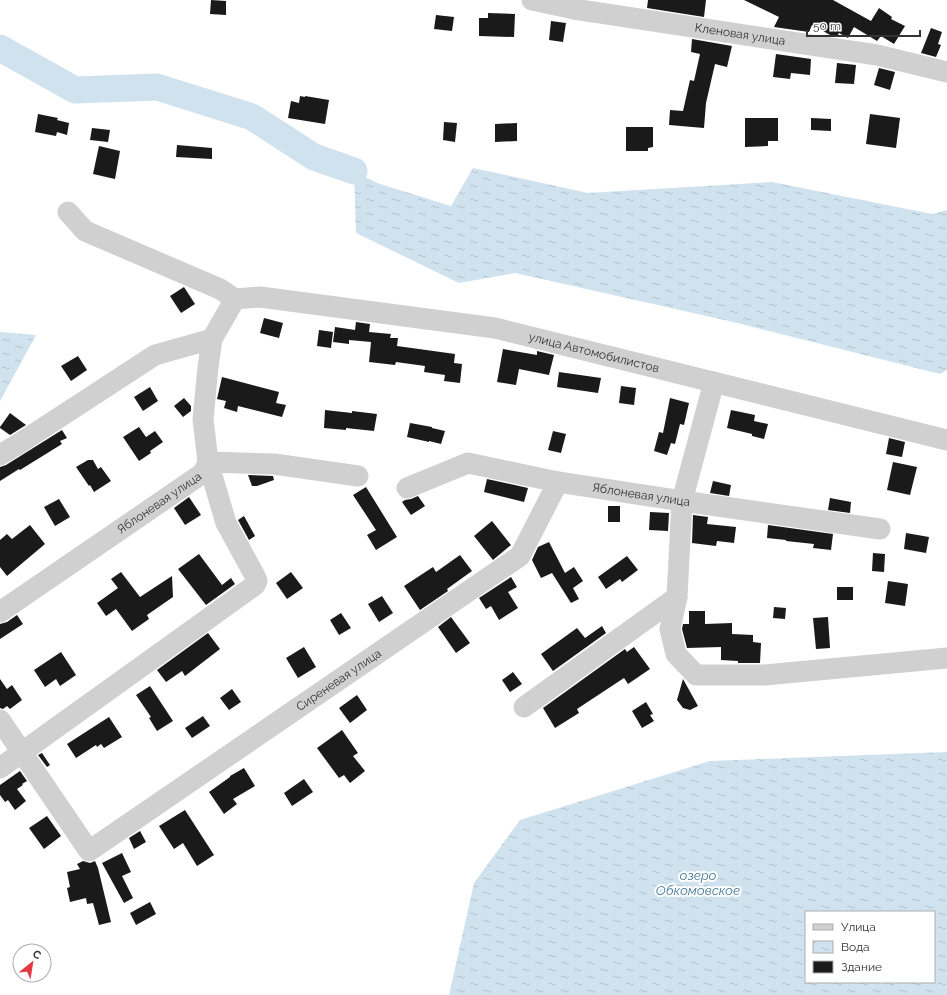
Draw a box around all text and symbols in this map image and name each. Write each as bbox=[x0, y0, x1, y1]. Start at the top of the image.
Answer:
scale bar bbox=[807, 12, 920, 38]
text: 50 m bbox=[813, 19, 841, 33]
street label: Кленовая улица bbox=[694, 20, 786, 48]
street label: улица Автомобилистов bbox=[527, 330, 661, 375]
street label: Яблоневая улица bbox=[114, 469, 204, 537]
street label: Яблоневая улица bbox=[591, 480, 691, 509]
street label: Сиреневая улица bbox=[294, 646, 384, 714]
water label: озеро Обкомовское bbox=[656, 868, 740, 898]
legend bbox=[805, 911, 935, 983]
text: Улица bbox=[841, 920, 876, 934]
text: Вода bbox=[841, 940, 870, 954]
north arrow bbox=[12, 943, 52, 983]
text: С bbox=[30, 947, 44, 963]
text: Здание bbox=[841, 960, 882, 974]

